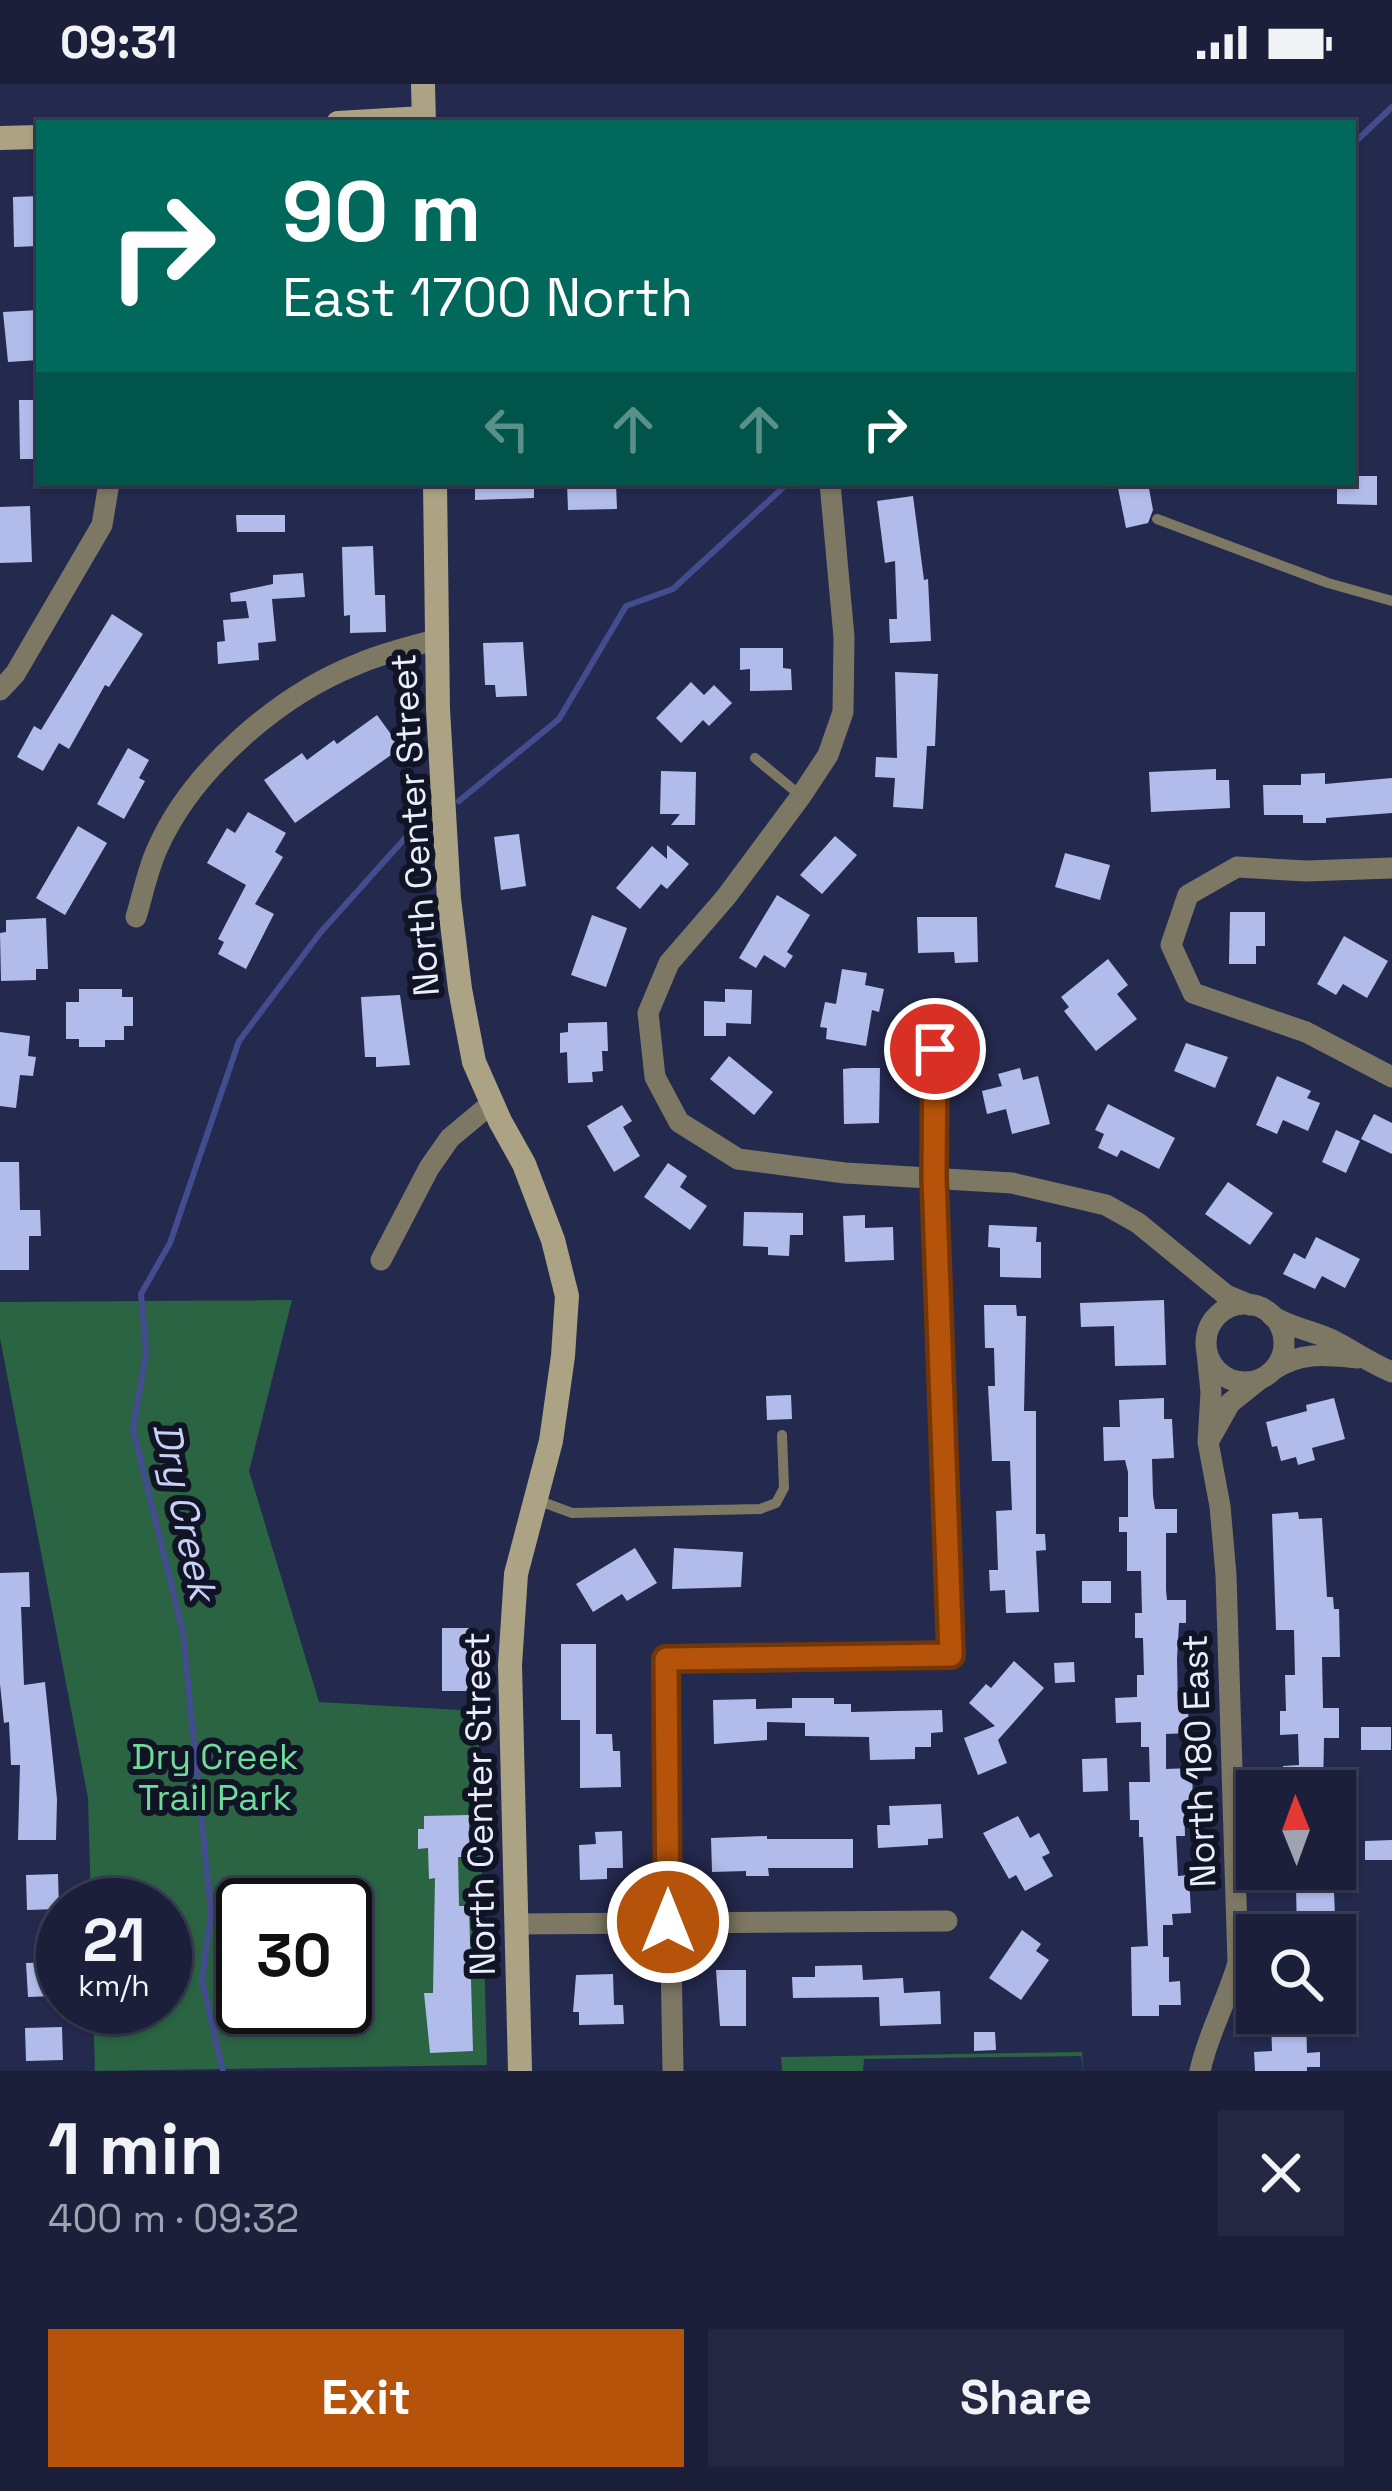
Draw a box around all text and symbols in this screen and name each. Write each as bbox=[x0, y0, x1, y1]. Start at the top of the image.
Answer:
text: 09:31 bbox=[60, 14, 177, 71]
text: 90 m bbox=[282, 158, 481, 266]
icon: right bbox=[84, 168, 240, 324]
text: East 1700 North bbox=[282, 263, 693, 332]
icon: left bbox=[474, 396, 540, 462]
icon: ahead bbox=[600, 396, 666, 462]
icon: ahead bbox=[726, 396, 792, 462]
icon: right bbox=[852, 396, 918, 462]
street label: North Center Street bbox=[380, 652, 450, 998]
pin bbox=[884, 998, 986, 1100]
icon: arrive bbox=[902, 1016, 968, 1082]
water label: Dry Creek bbox=[142, 1418, 229, 1608]
street label: North Center Street bbox=[454, 1632, 506, 1976]
street label: North 180 East bbox=[1172, 1634, 1226, 1888]
park label: Dry Creek Trail Park bbox=[132, 1734, 298, 1821]
north arrow bbox=[1236, 1770, 1356, 1890]
map controls bbox=[1236, 1770, 1356, 2034]
position arrow bbox=[605, 1859, 731, 1985]
speed limit sign: 30 bbox=[216, 1878, 372, 2034]
text: 21 bbox=[83, 1902, 145, 1979]
button: search bbox=[1236, 1914, 1356, 2034]
text: km/h bbox=[78, 1966, 150, 2005]
text: 1 min bbox=[48, 2103, 224, 2195]
button: close bbox=[1218, 2110, 1344, 2236]
text: 400 m · 09:32 bbox=[48, 2194, 299, 2243]
button: Exit bbox=[48, 2329, 684, 2467]
button: Share bbox=[708, 2329, 1344, 2467]

